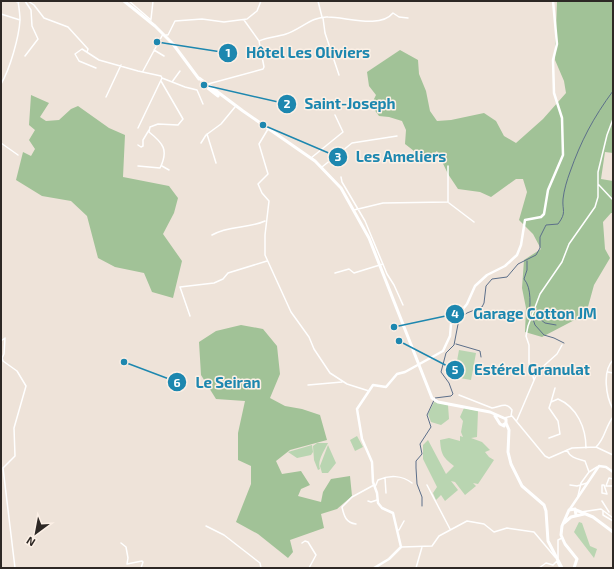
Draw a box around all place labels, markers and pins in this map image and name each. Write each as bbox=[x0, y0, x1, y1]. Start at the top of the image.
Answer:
callout: Hôtel Les Oliviers bbox=[218, 39, 379, 66]
callout: Saint-Joseph bbox=[277, 90, 404, 117]
callout: Les Ameliers bbox=[328, 144, 455, 171]
callout: Garage Cotton JM bbox=[445, 301, 605, 328]
callout: Estérel Granulat bbox=[445, 356, 598, 383]
callout: Le Seiran bbox=[167, 369, 268, 396]

